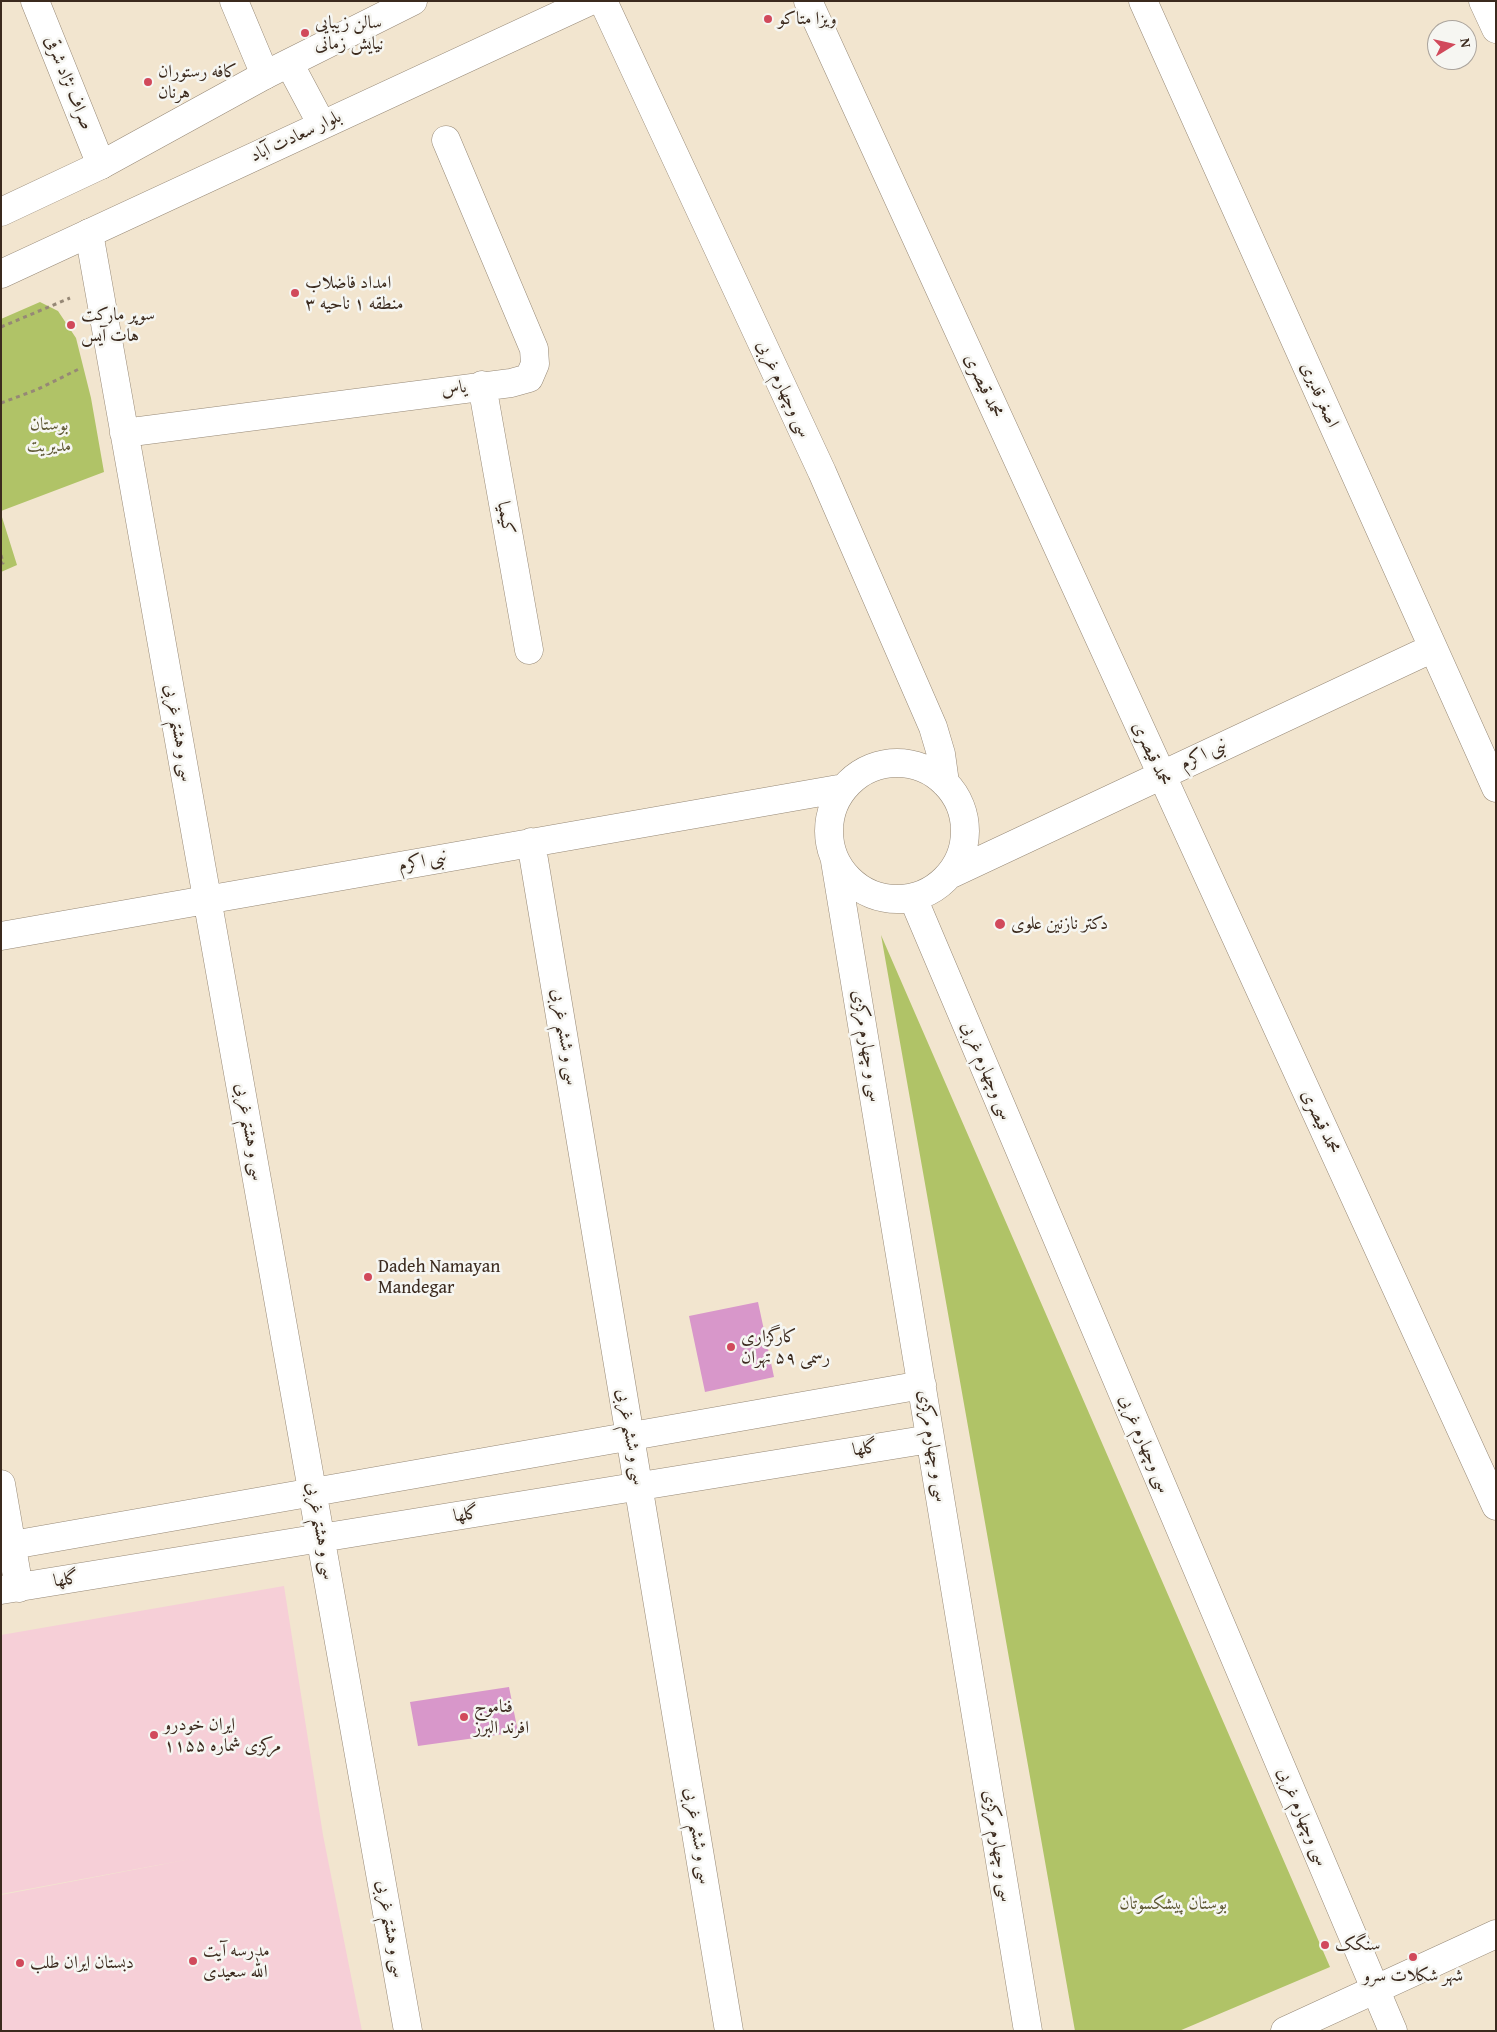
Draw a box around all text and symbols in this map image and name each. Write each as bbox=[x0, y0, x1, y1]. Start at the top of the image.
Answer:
place label: ویزا متاکو bbox=[778, 8, 837, 30]
place label: سالن زیبایی نیایش زمانی bbox=[315, 12, 384, 54]
marker: ویزا متاکو bbox=[762, 13, 774, 25]
north arrow bbox=[1427, 20, 1477, 70]
marker: سالن زیبایی نیایش زمانی bbox=[299, 27, 311, 39]
street label: صراف‌ نژاد شرقی bbox=[39, 33, 97, 133]
text: N bbox=[1455, 37, 1476, 49]
place label: كافه رستوران هرنان bbox=[158, 61, 237, 104]
marker: كافه رستوران هرنان bbox=[142, 76, 154, 88]
street label: بلوار سعادت آباد bbox=[247, 107, 345, 167]
place label: امداد فاضلاب منطقه ۱ ناحیه ۳ bbox=[305, 272, 403, 314]
marker: امداد فاضلاب منطقه ۱ ناحیه ۳ bbox=[289, 287, 301, 299]
place label: سوپر مارکت هات آیس bbox=[81, 304, 155, 346]
marker: سوپر مارکت هات آیس bbox=[65, 319, 77, 331]
street label: سی وچهارم غربی bbox=[751, 337, 815, 441]
street label: محمد قیصری bbox=[959, 351, 1007, 421]
street label: اصغر قدیری bbox=[1295, 359, 1343, 431]
street label: یاس bbox=[440, 377, 468, 401]
park label: بوستان مدیریت bbox=[27, 414, 71, 456]
street label: کیمیا bbox=[491, 500, 519, 536]
street label: سی و هشتم غربی bbox=[159, 682, 197, 784]
street label: محمد قیصری bbox=[1127, 719, 1175, 789]
street label: نبی اکرم bbox=[1177, 735, 1231, 775]
street label: نبی اکرم bbox=[397, 847, 449, 877]
place label: دکتر نازنین علوی bbox=[1011, 913, 1108, 935]
marker: دکتر نازنین علوی bbox=[993, 917, 1007, 931]
street label: سی و ششم غربی bbox=[546, 987, 582, 1087]
street label: سی و چهارم مرکزی bbox=[846, 988, 886, 1104]
street label: سی وچهارم غربی bbox=[956, 1019, 1016, 1123]
street label: سی و هشتم غربی bbox=[230, 1081, 268, 1183]
street label: محمد قیصری bbox=[1296, 1087, 1344, 1157]
place label: Dadeh Namayan Mandegar bbox=[378, 1256, 500, 1298]
marker: Dadeh Namayan Mandegar bbox=[362, 1271, 374, 1283]
place label: کارگزاری رسمی ۵۹ تهران bbox=[741, 1326, 830, 1368]
marker: کارگزاری رسمی ۵۹ تهران bbox=[725, 1341, 737, 1353]
street label: سی و ششم غربی bbox=[611, 1387, 649, 1487]
street label: سی و چهارم مرکزی bbox=[912, 1388, 952, 1504]
street label: سی وچهارم غربی bbox=[1114, 1392, 1174, 1496]
street label: گلها bbox=[851, 1436, 879, 1462]
street label: سی و هشتم غربی bbox=[301, 1480, 339, 1582]
street label: گلها bbox=[452, 1502, 480, 1528]
street label: گلها bbox=[52, 1567, 80, 1593]
place label: فناموج افرند البرز bbox=[474, 1696, 529, 1738]
marker: فناموج افرند البرز bbox=[458, 1711, 470, 1723]
place label: ایران خودرو مرکزی شماره ۱۱۵۵ bbox=[164, 1714, 281, 1756]
marker: ایران خودرو مرکزی شماره ۱۱۵۵ bbox=[148, 1729, 160, 1741]
street label: سی وچهارم غربی bbox=[1272, 1765, 1332, 1869]
street label: سی و ششم غربی bbox=[679, 1786, 715, 1886]
street label: سی و چهارم مرکزی bbox=[977, 1788, 1017, 1904]
street label: سی و هشتم غربی bbox=[371, 1878, 409, 1980]
park label: بوستان پیشکسوتان bbox=[1119, 1893, 1227, 1915]
place label: سنگک bbox=[1335, 1934, 1381, 1956]
marker: سنگک bbox=[1319, 1939, 1331, 1951]
place label: مدرسه آیت الله سعیدی bbox=[203, 1940, 270, 1982]
marker: شهر شکلات سرو bbox=[1407, 1951, 1419, 1963]
place label: دبستان ایران طلب bbox=[30, 1952, 134, 1974]
marker: مدرسه آیت الله سعیدی bbox=[187, 1955, 199, 1967]
marker: دبستان ایران طلب bbox=[14, 1957, 26, 1969]
place label: شهر شکلات سرو bbox=[1363, 1965, 1463, 1987]

